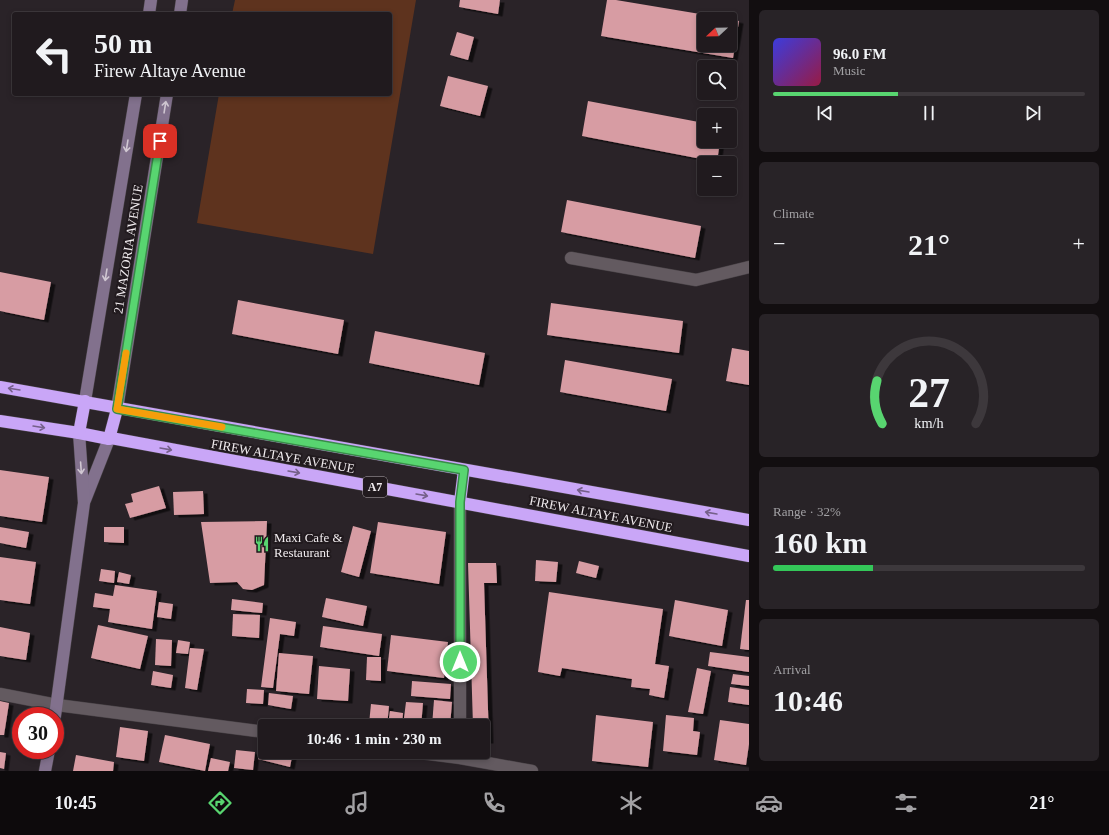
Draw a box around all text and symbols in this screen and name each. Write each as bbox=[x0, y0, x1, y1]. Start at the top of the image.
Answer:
north arrow bbox=[697, 12, 737, 52]
map controls bbox=[697, 12, 737, 196]
icon: left bbox=[28, 28, 80, 80]
text: 50 m bbox=[94, 28, 152, 59]
text: 96.0 FM bbox=[833, 46, 886, 62]
button: search bbox=[697, 60, 737, 100]
text: Firew Altaye Avenue bbox=[94, 61, 246, 81]
text: Music bbox=[833, 63, 866, 78]
one-way arrow bbox=[161, 101, 169, 114]
icon: previous bbox=[814, 102, 836, 124]
icon: pause bbox=[918, 102, 940, 124]
icon: next bbox=[1022, 102, 1044, 124]
button: + bbox=[697, 108, 737, 148]
pin bbox=[143, 124, 177, 158]
icon: arrive bbox=[149, 130, 171, 152]
one-way arrow bbox=[123, 139, 131, 152]
button: − bbox=[697, 156, 737, 196]
street label: 21 MAZORIA AVENUE bbox=[110, 183, 146, 315]
text: Climate bbox=[773, 206, 814, 221]
text: 21° bbox=[908, 228, 950, 261]
text: − bbox=[773, 231, 785, 256]
text: + bbox=[1073, 231, 1085, 256]
one-way arrow bbox=[102, 268, 110, 281]
text: 27 bbox=[908, 369, 950, 415]
one-way arrow bbox=[7, 385, 20, 393]
text: km/h bbox=[914, 414, 944, 430]
one-way arrow bbox=[32, 423, 45, 431]
street label: FIREW ALTAYE AVENUE bbox=[210, 436, 356, 476]
one-way arrow bbox=[159, 445, 172, 453]
one-way arrow bbox=[78, 461, 85, 474]
one-way arrow bbox=[287, 468, 300, 476]
road number: A7 bbox=[363, 477, 387, 497]
one-way arrow bbox=[576, 487, 589, 495]
one-way arrow bbox=[415, 492, 428, 500]
street label: FIREW ALTAYE AVENUE bbox=[528, 493, 674, 535]
text: Range · 32% bbox=[773, 504, 841, 519]
one-way arrow bbox=[704, 509, 717, 517]
text: 160 km bbox=[773, 526, 867, 559]
place label: Maxi Cafe & Restaurant bbox=[274, 530, 343, 560]
restaurant icon: Maxi Cafe & Restaurant bbox=[253, 535, 271, 553]
position arrow bbox=[439, 641, 481, 683]
text: Arrival bbox=[773, 662, 811, 677]
text: 10:46 bbox=[773, 684, 843, 717]
speed limit sign: 30 bbox=[12, 707, 64, 759]
text: 10:46 · 1 min · 230 m bbox=[307, 731, 442, 747]
icon: directions bbox=[206, 789, 234, 817]
icon: music bbox=[343, 789, 371, 817]
icon: phone bbox=[480, 789, 508, 817]
icon: climate bbox=[617, 789, 645, 817]
icon: car bbox=[755, 789, 783, 817]
icon: filters bbox=[892, 789, 920, 817]
text: 10:45 bbox=[55, 793, 97, 813]
text: 21° bbox=[1029, 793, 1054, 813]

